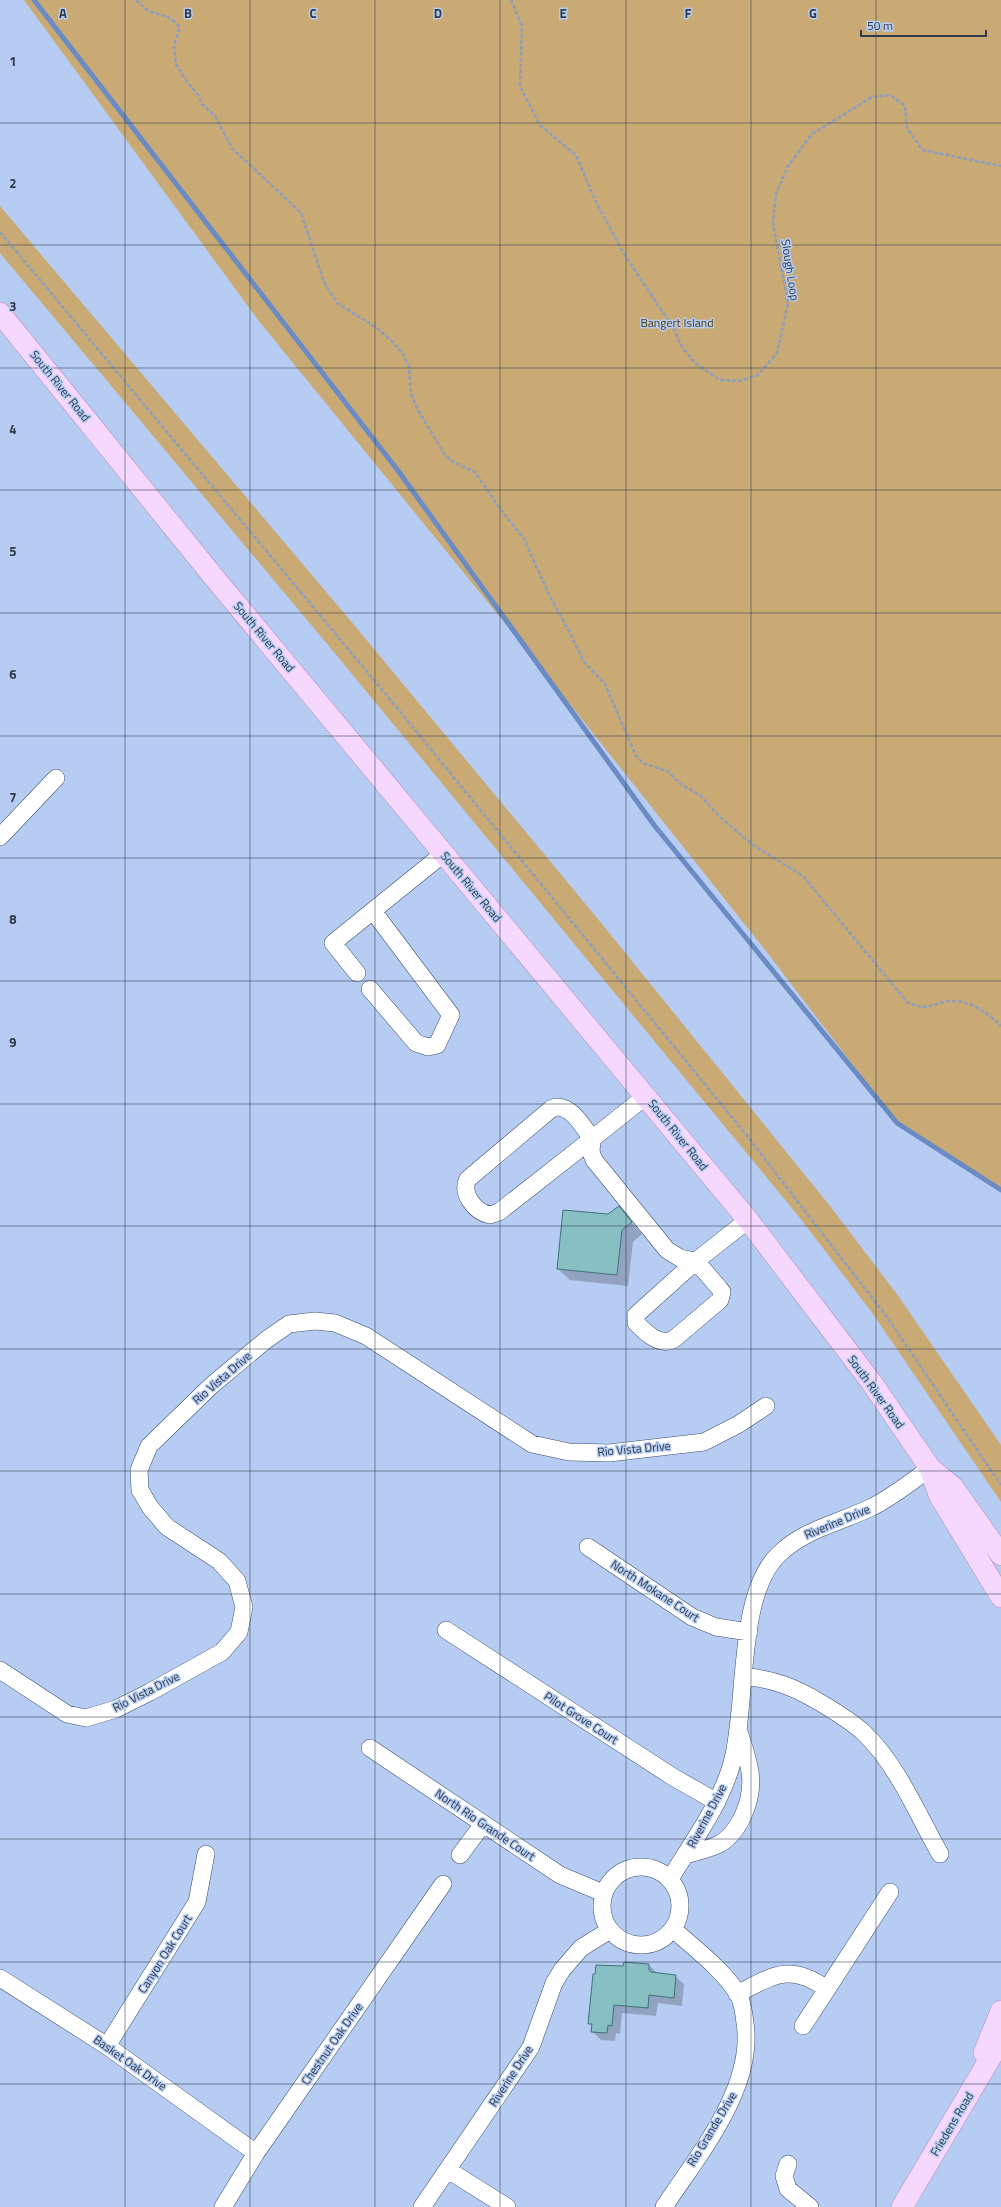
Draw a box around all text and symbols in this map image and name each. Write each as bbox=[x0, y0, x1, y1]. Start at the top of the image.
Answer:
text: A bbox=[59, 3, 67, 23]
text: B bbox=[184, 3, 192, 23]
text: C bbox=[309, 3, 317, 23]
text: D bbox=[434, 3, 442, 23]
text: E bbox=[559, 3, 567, 23]
text: F bbox=[685, 3, 692, 23]
text: G bbox=[809, 3, 817, 23]
scale bar bbox=[861, 12, 986, 38]
text: 50 m bbox=[867, 16, 893, 35]
text: 1 bbox=[9, 51, 17, 71]
text: 2 bbox=[9, 173, 17, 193]
street label: Slough Loop bbox=[776, 238, 805, 302]
text: 3 bbox=[9, 296, 17, 316]
park label: Bangert Island bbox=[640, 313, 714, 332]
street label: South River Road bbox=[26, 346, 95, 425]
text: 4 bbox=[9, 419, 17, 439]
text: 5 bbox=[9, 541, 17, 561]
street label: South River Road bbox=[229, 597, 300, 676]
text: 6 bbox=[9, 664, 17, 684]
text: 7 bbox=[9, 787, 17, 807]
street label: South River Road bbox=[436, 847, 507, 926]
text: 8 bbox=[9, 909, 17, 929]
text: 9 bbox=[9, 1032, 17, 1052]
street label: South River Road bbox=[644, 1095, 713, 1174]
street label: Rio Vista Drive bbox=[188, 1346, 256, 1409]
street label: South River Road bbox=[843, 1351, 910, 1432]
street label: Rio Vista Drive bbox=[597, 1436, 671, 1461]
street label: Riverine Drive bbox=[801, 1499, 873, 1544]
street label: North Mokane Court bbox=[607, 1555, 704, 1627]
street label: Rio Vista Drive bbox=[109, 1666, 183, 1717]
street label: Pilot Grove Court bbox=[540, 1686, 623, 1749]
street label: Riverine Drive bbox=[682, 1780, 731, 1851]
street label: North Rio Grande Court bbox=[431, 1784, 540, 1866]
street label: Canyon Oak Court bbox=[133, 1910, 197, 1997]
street label: Chestnut Oak Drive bbox=[296, 1999, 367, 2089]
street label: Basket Oak Drive bbox=[90, 2030, 171, 2095]
street label: Riverine Drive bbox=[484, 2041, 538, 2110]
street label: Rio Grande Drive bbox=[682, 2088, 741, 2170]
street label: Friedens Road bbox=[925, 2088, 978, 2159]

